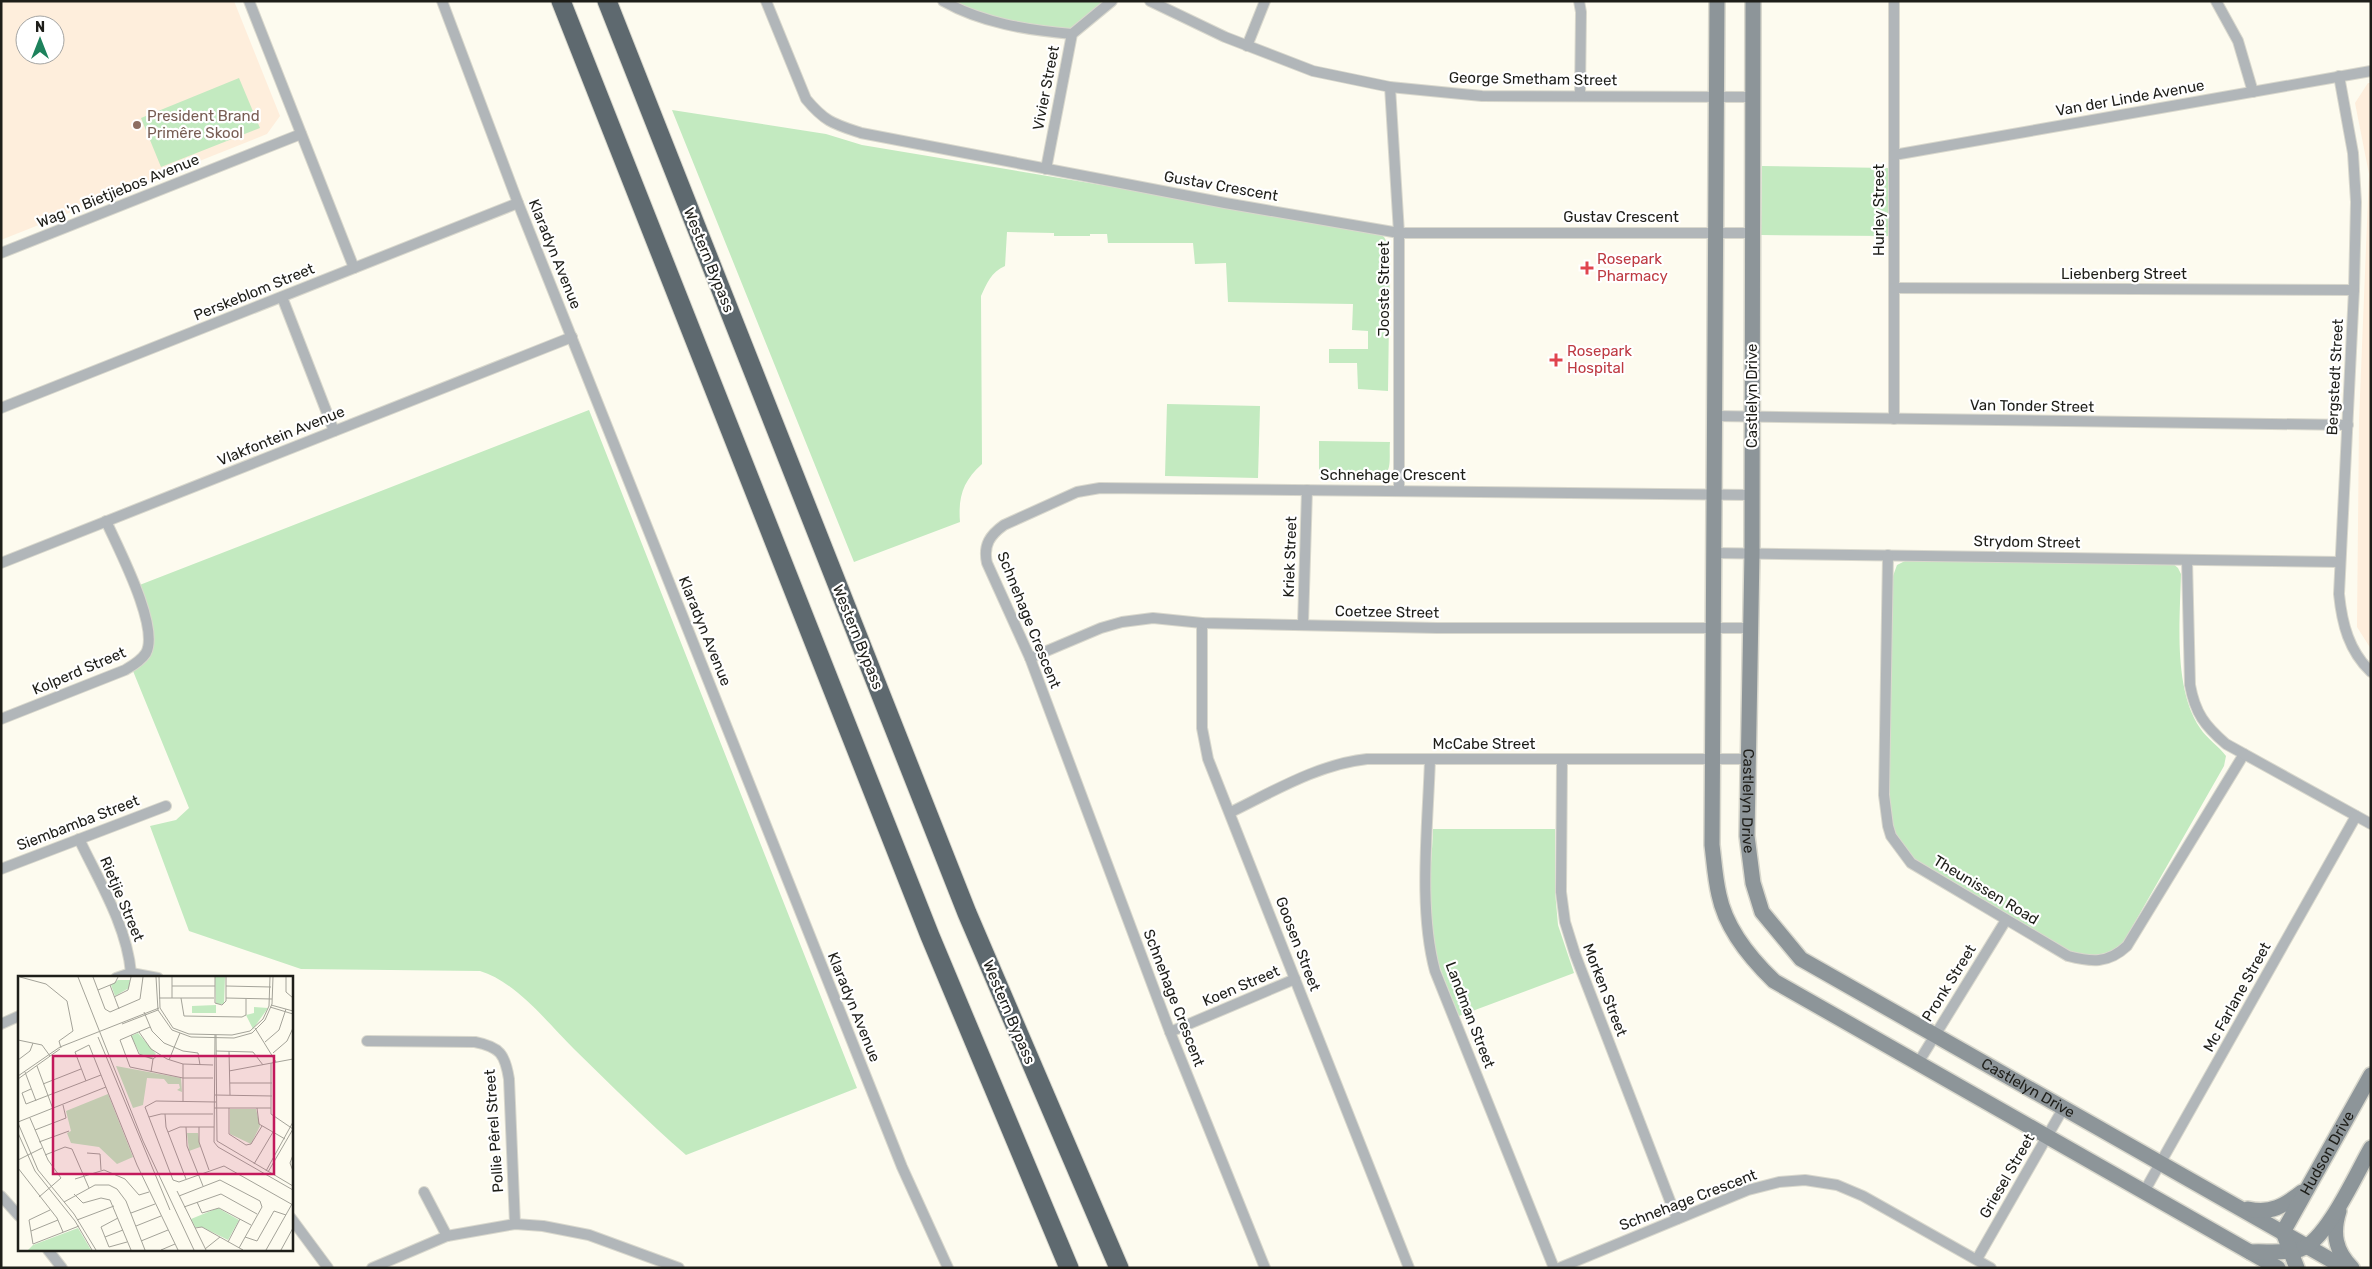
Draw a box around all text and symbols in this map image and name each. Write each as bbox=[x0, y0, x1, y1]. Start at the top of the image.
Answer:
north arrow bbox=[15, 15, 65, 65]
text: N bbox=[35, 19, 45, 36]
street label: Vivier Street bbox=[1029, 44, 1063, 132]
street label: George Smetham Street bbox=[1449, 69, 1618, 89]
street label: Van der Linde Avenue bbox=[2054, 76, 2206, 120]
place label: President Brand Primêre Skool bbox=[147, 107, 260, 142]
marker: President Brand Primêre Skool bbox=[131, 119, 143, 131]
street label: Wag 'n Bietjiebos Avenue bbox=[34, 150, 202, 232]
street label: Hurley Street bbox=[1870, 164, 1888, 256]
street label: Gustav Crescent bbox=[1163, 167, 1280, 205]
street label: Klaradyn Avenue bbox=[525, 196, 585, 312]
street label: Western Bypass bbox=[680, 205, 738, 315]
street label: Gustav Crescent bbox=[1563, 208, 1679, 226]
street label: Jooste Street bbox=[1375, 241, 1393, 337]
place label: Rosepark Pharmacy bbox=[1597, 250, 1668, 285]
street label: Perskeblom Street bbox=[191, 260, 317, 324]
marker: Rosepark Pharmacy bbox=[1581, 262, 1593, 274]
street label: Liebenberg Street bbox=[2061, 265, 2187, 283]
street label: Bergstedt Street bbox=[2323, 318, 2347, 436]
place label: Rosepark Hospital bbox=[1567, 342, 1632, 377]
street label: Castlelyn Drive bbox=[1743, 344, 1761, 448]
marker: Rosepark Hospital bbox=[1549, 353, 1563, 367]
street label: Van Tonder Street bbox=[1970, 396, 2094, 416]
street label: Vlakfontein Avenue bbox=[215, 402, 347, 470]
street label: Schnehage Crescent bbox=[1320, 466, 1466, 484]
street label: Kriek Street bbox=[1280, 516, 1300, 598]
street label: Strydom Street bbox=[1973, 532, 2081, 552]
street label: Schnehage Crescent bbox=[993, 549, 1065, 691]
street label: Klaradyn Avenue bbox=[675, 573, 735, 689]
street label: Western Bypass bbox=[829, 582, 887, 692]
street label: Coetzee Street bbox=[1335, 602, 1439, 622]
street label: Kolperd Street bbox=[30, 643, 129, 699]
street label: McCabe Street bbox=[1433, 735, 1536, 753]
street label: Castlelyn Drive bbox=[1738, 748, 1758, 854]
street label: Siembamba Street bbox=[14, 791, 142, 855]
street label: Theunissen Road bbox=[1930, 851, 2042, 929]
street label: Rietjie Street bbox=[96, 854, 148, 944]
street label: Goosen Street bbox=[1272, 894, 1324, 994]
street label: Schnehage Crescent bbox=[1139, 927, 1209, 1069]
street label: Mc Farlane Street bbox=[2199, 939, 2275, 1055]
street label: Morken Street bbox=[1579, 941, 1631, 1039]
street label: Pronk Street bbox=[1918, 941, 1980, 1025]
street label: Klaradyn Avenue bbox=[824, 949, 884, 1065]
street label: Western Bypass bbox=[979, 957, 1039, 1067]
street label: Landman Street bbox=[1441, 959, 1499, 1071]
street label: Koen Street bbox=[1200, 962, 1282, 1010]
inset map bbox=[18, 976, 292, 1252]
street label: Castlelyn Drive bbox=[1978, 1054, 2078, 1122]
street label: Pollie Pêrel Street bbox=[481, 1069, 507, 1193]
street label: Hudson Drive bbox=[2296, 1108, 2358, 1199]
street label: Griesel Street bbox=[1976, 1130, 2039, 1222]
street label: Schnehage Crescent bbox=[1617, 1165, 1759, 1235]

